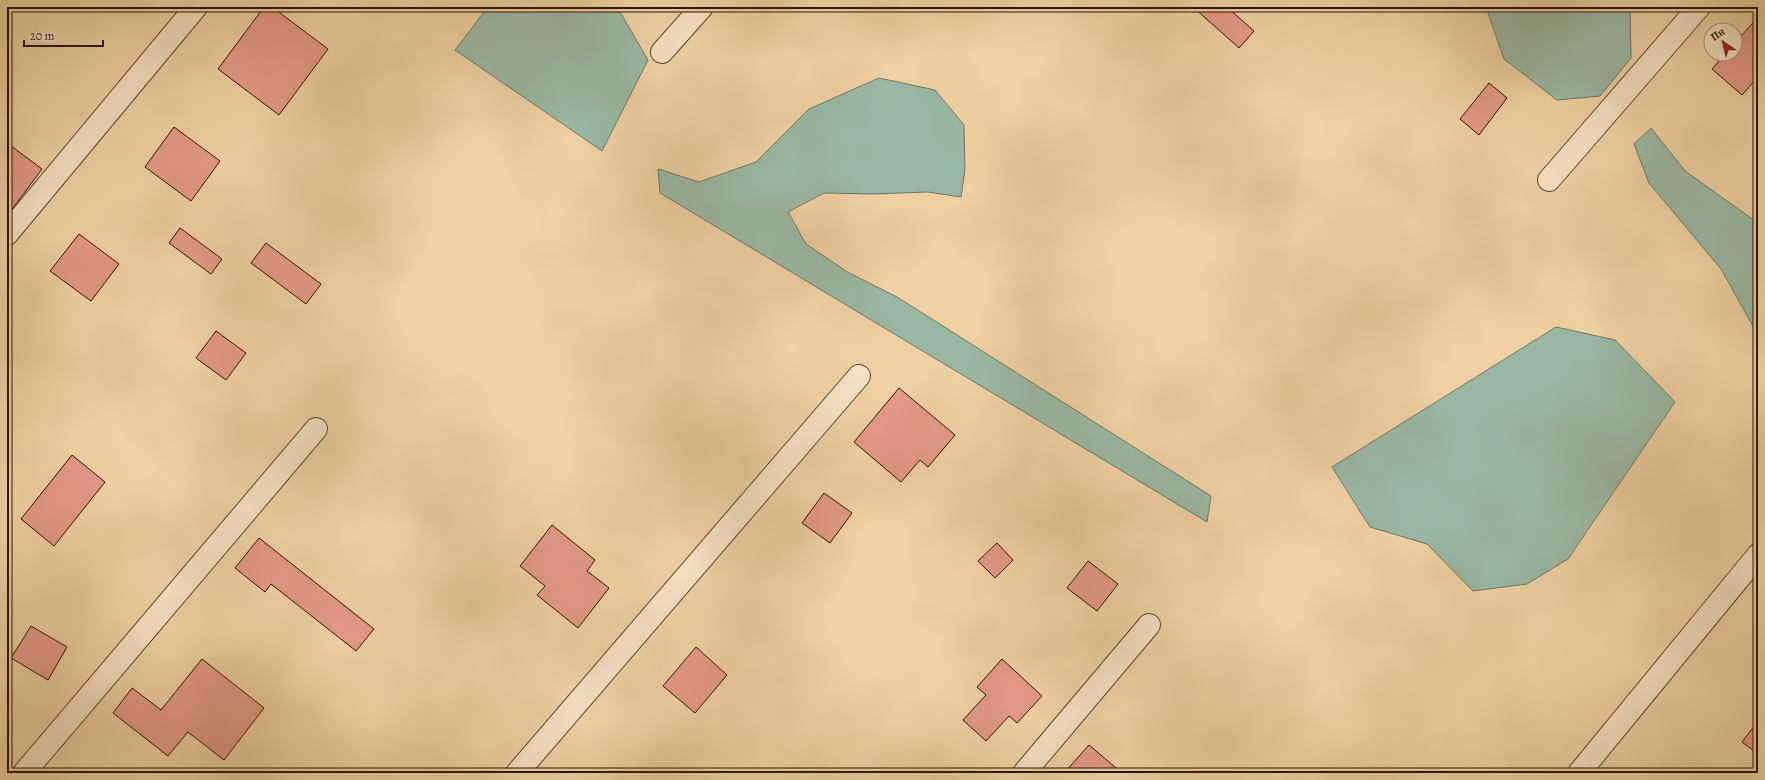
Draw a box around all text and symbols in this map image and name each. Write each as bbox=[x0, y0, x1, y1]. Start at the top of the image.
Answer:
scale bar bbox=[24, 22, 103, 48]
north arrow bbox=[1703, 22, 1743, 62]
text: Пн bbox=[1707, 24, 1728, 44]
text: 20 m bbox=[30, 28, 54, 44]

